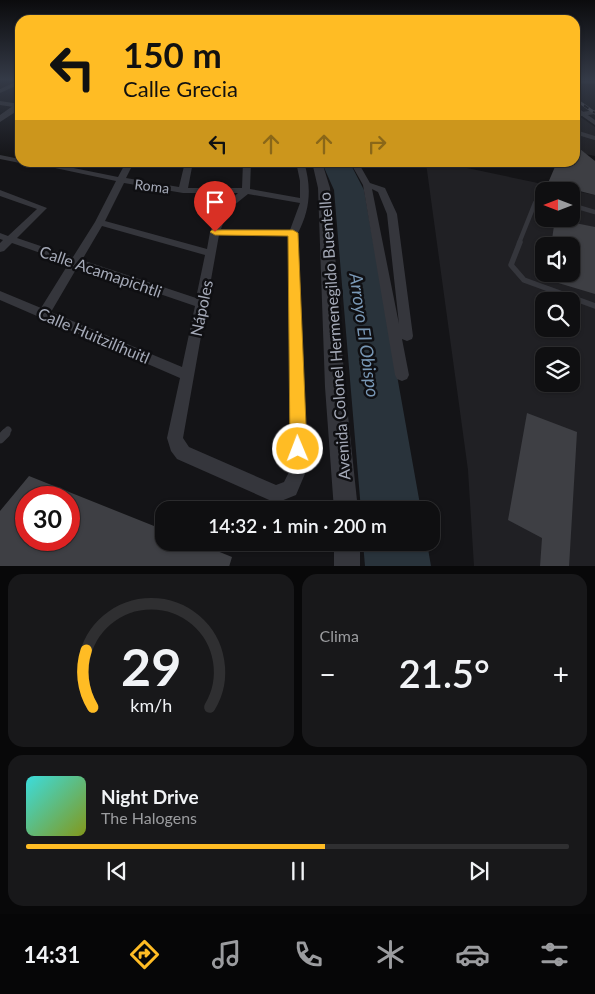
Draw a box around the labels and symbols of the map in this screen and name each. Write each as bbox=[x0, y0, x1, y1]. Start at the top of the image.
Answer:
street label: Roma bbox=[134, 175, 170, 197]
pin bbox=[194, 181, 236, 232]
north arrow bbox=[535, 182, 580, 228]
street label: Avenida Colonel Hermenegildo Buentello bbox=[314, 191, 354, 481]
street label: Calle Acamapichtli bbox=[37, 241, 165, 301]
water label: Arroyo El Obispo bbox=[345, 270, 385, 399]
street label: Nápoles bbox=[186, 278, 216, 338]
street label: Calle Huitzilíhuitl bbox=[35, 303, 153, 367]
position arrow bbox=[271, 422, 323, 474]
speed limit sign: 30 bbox=[15, 486, 80, 551]

